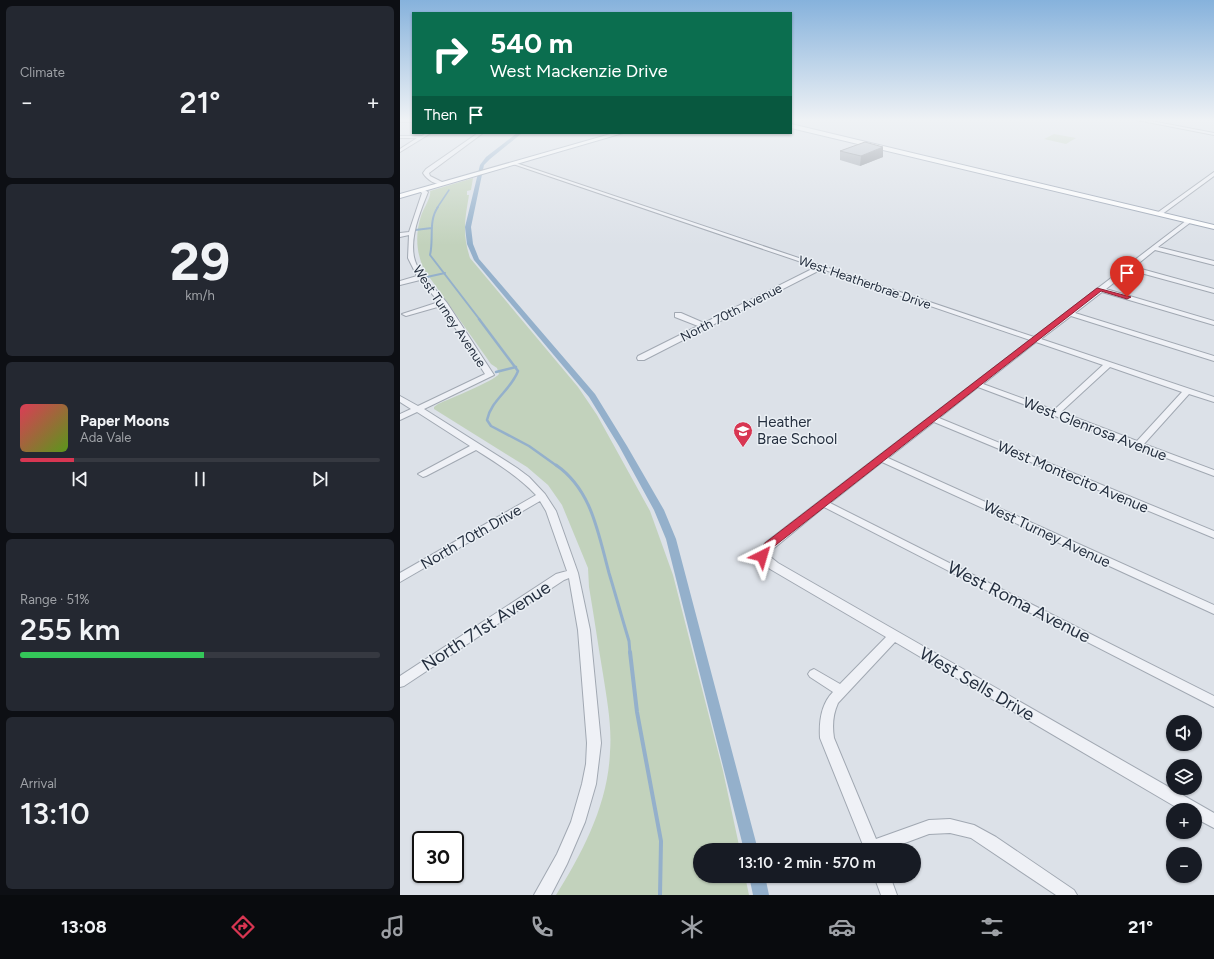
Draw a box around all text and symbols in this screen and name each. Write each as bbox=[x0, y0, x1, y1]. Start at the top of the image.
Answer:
text: 540 m bbox=[490, 26, 573, 60]
icon: right bbox=[424, 28, 476, 80]
text: West Mackenzie Drive bbox=[490, 60, 667, 82]
text: Climate bbox=[20, 65, 65, 80]
text: 21° bbox=[180, 84, 220, 121]
text: − bbox=[20, 89, 34, 116]
text: + bbox=[366, 89, 380, 116]
icon: arrive bbox=[465, 104, 487, 126]
text: Then bbox=[424, 106, 457, 124]
text: 29 bbox=[170, 231, 230, 293]
street label: West Heatherbrae Drive bbox=[796, 253, 933, 312]
pin bbox=[1110, 256, 1144, 297]
street label: West Turney Avenue bbox=[410, 262, 489, 370]
icon: arrive bbox=[1116, 262, 1138, 284]
street label: North 70th Avenue bbox=[678, 280, 785, 345]
text: km/h bbox=[185, 288, 215, 303]
street label: West Glenrosa Avenue bbox=[1021, 393, 1169, 465]
text: Paper Moons bbox=[80, 412, 169, 430]
place label: Heather Brae School bbox=[757, 413, 837, 448]
school or university icon: Heather Brae School bbox=[732, 420, 754, 448]
text: Ada Vale bbox=[80, 430, 131, 445]
street label: West Montecito Avenue bbox=[995, 437, 1151, 517]
icon: previous bbox=[69, 468, 91, 490]
icon: pause bbox=[189, 468, 211, 490]
icon: next bbox=[309, 468, 331, 490]
street label: West Turney Avenue bbox=[981, 497, 1113, 571]
street label: North 70th Drive bbox=[417, 501, 525, 573]
position arrow bbox=[741, 535, 783, 577]
street label: West Roma Avenue bbox=[944, 556, 1094, 648]
street label: North 71st Avenue bbox=[417, 576, 555, 676]
text: Range · 51% bbox=[20, 592, 90, 607]
text: 255 km bbox=[20, 611, 120, 648]
street label: West Sells Drive bbox=[916, 642, 1039, 726]
map controls bbox=[1166, 715, 1202, 883]
button: sound bbox=[1166, 715, 1202, 751]
button: layers bbox=[1166, 759, 1202, 795]
text: Arrival bbox=[20, 776, 57, 791]
text: 13:10 bbox=[20, 795, 89, 832]
button: + bbox=[1166, 803, 1202, 839]
speed limit sign: 30 bbox=[412, 831, 464, 883]
button: − bbox=[1166, 847, 1202, 883]
text: 13:10 · 2 min · 570 m bbox=[738, 854, 876, 872]
icon: directions bbox=[229, 913, 257, 941]
icon: music bbox=[379, 913, 407, 941]
icon: phone bbox=[528, 913, 556, 941]
icon: climate bbox=[678, 913, 706, 941]
icon: car bbox=[828, 913, 856, 941]
icon: filters bbox=[978, 913, 1006, 941]
text: 13:08 bbox=[61, 916, 107, 938]
text: 21° bbox=[1128, 916, 1153, 938]

